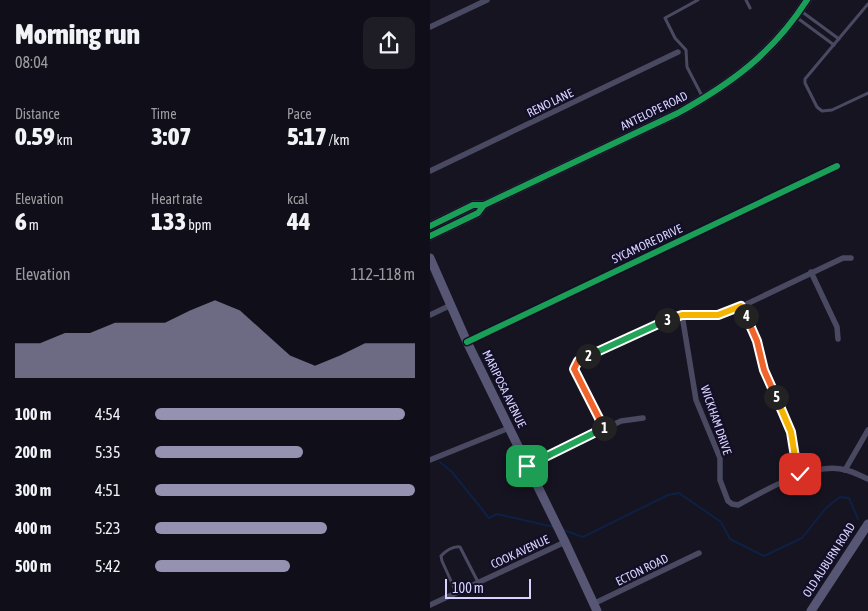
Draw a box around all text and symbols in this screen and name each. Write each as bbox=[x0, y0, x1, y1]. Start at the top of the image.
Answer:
button: share bbox=[363, 17, 415, 69]
text: Morning run bbox=[15, 18, 140, 50]
text: 08:04 bbox=[15, 53, 48, 71]
street label: RENO LANE bbox=[525, 86, 575, 120]
street label: ANTELOPE ROAD bbox=[618, 89, 690, 133]
text: Distance bbox=[15, 106, 60, 122]
text: Time bbox=[151, 106, 177, 122]
text: Pace bbox=[287, 106, 312, 122]
text: 0.59 bbox=[15, 122, 55, 150]
text: 3:07 bbox=[151, 122, 191, 150]
text: 5:17 bbox=[287, 122, 327, 150]
text: km bbox=[55, 132, 73, 148]
text: /km bbox=[327, 132, 350, 148]
text: Elevation bbox=[15, 191, 64, 207]
text: Heart rate bbox=[151, 191, 203, 207]
text: kcal bbox=[287, 191, 308, 207]
text: 6 bbox=[15, 207, 27, 235]
text: 133 bbox=[151, 207, 186, 235]
text: 44 bbox=[287, 207, 311, 235]
text: m bbox=[27, 217, 39, 233]
text: bpm bbox=[186, 217, 212, 233]
street label: SYCAMORE DRIVE bbox=[610, 222, 684, 266]
text: Elevation bbox=[15, 265, 70, 283]
text: 112–118 m bbox=[351, 265, 415, 283]
pin: 4 bbox=[734, 304, 758, 328]
pin: 3 bbox=[654, 308, 680, 332]
text: 4 bbox=[743, 308, 750, 324]
text: 3 bbox=[664, 312, 671, 328]
pin: 2 bbox=[576, 344, 600, 368]
street label: MARIPOSA AVENUE bbox=[479, 348, 529, 430]
text: 2 bbox=[585, 348, 592, 364]
street label: WICKHAM DRIVE bbox=[698, 384, 734, 456]
pin: 5 bbox=[764, 384, 788, 410]
text: 5 bbox=[773, 389, 780, 405]
text: 100 m bbox=[15, 405, 51, 423]
text: 4:54 bbox=[95, 405, 120, 423]
pin: 1 bbox=[592, 416, 616, 440]
text: 1 bbox=[601, 420, 608, 436]
text: 200 m bbox=[15, 443, 51, 461]
text: 5:35 bbox=[95, 443, 120, 461]
pin bbox=[506, 445, 548, 487]
icon: arrive bbox=[513, 452, 541, 480]
pin bbox=[779, 453, 821, 495]
icon: check bbox=[786, 460, 814, 488]
text: 300 m bbox=[15, 481, 51, 499]
text: 4:51 bbox=[95, 481, 120, 499]
text: 400 m bbox=[15, 519, 51, 537]
text: 5:23 bbox=[95, 519, 120, 537]
street label: OLD AUBURN ROAD bbox=[800, 520, 858, 600]
street label: COOK AVENUE bbox=[489, 532, 551, 572]
street label: ECTON ROAD bbox=[613, 551, 671, 589]
text: 500 m bbox=[15, 557, 51, 575]
text: 5:42 bbox=[95, 557, 120, 575]
scale bar bbox=[445, 576, 531, 599]
text: 100 m bbox=[452, 580, 484, 596]

